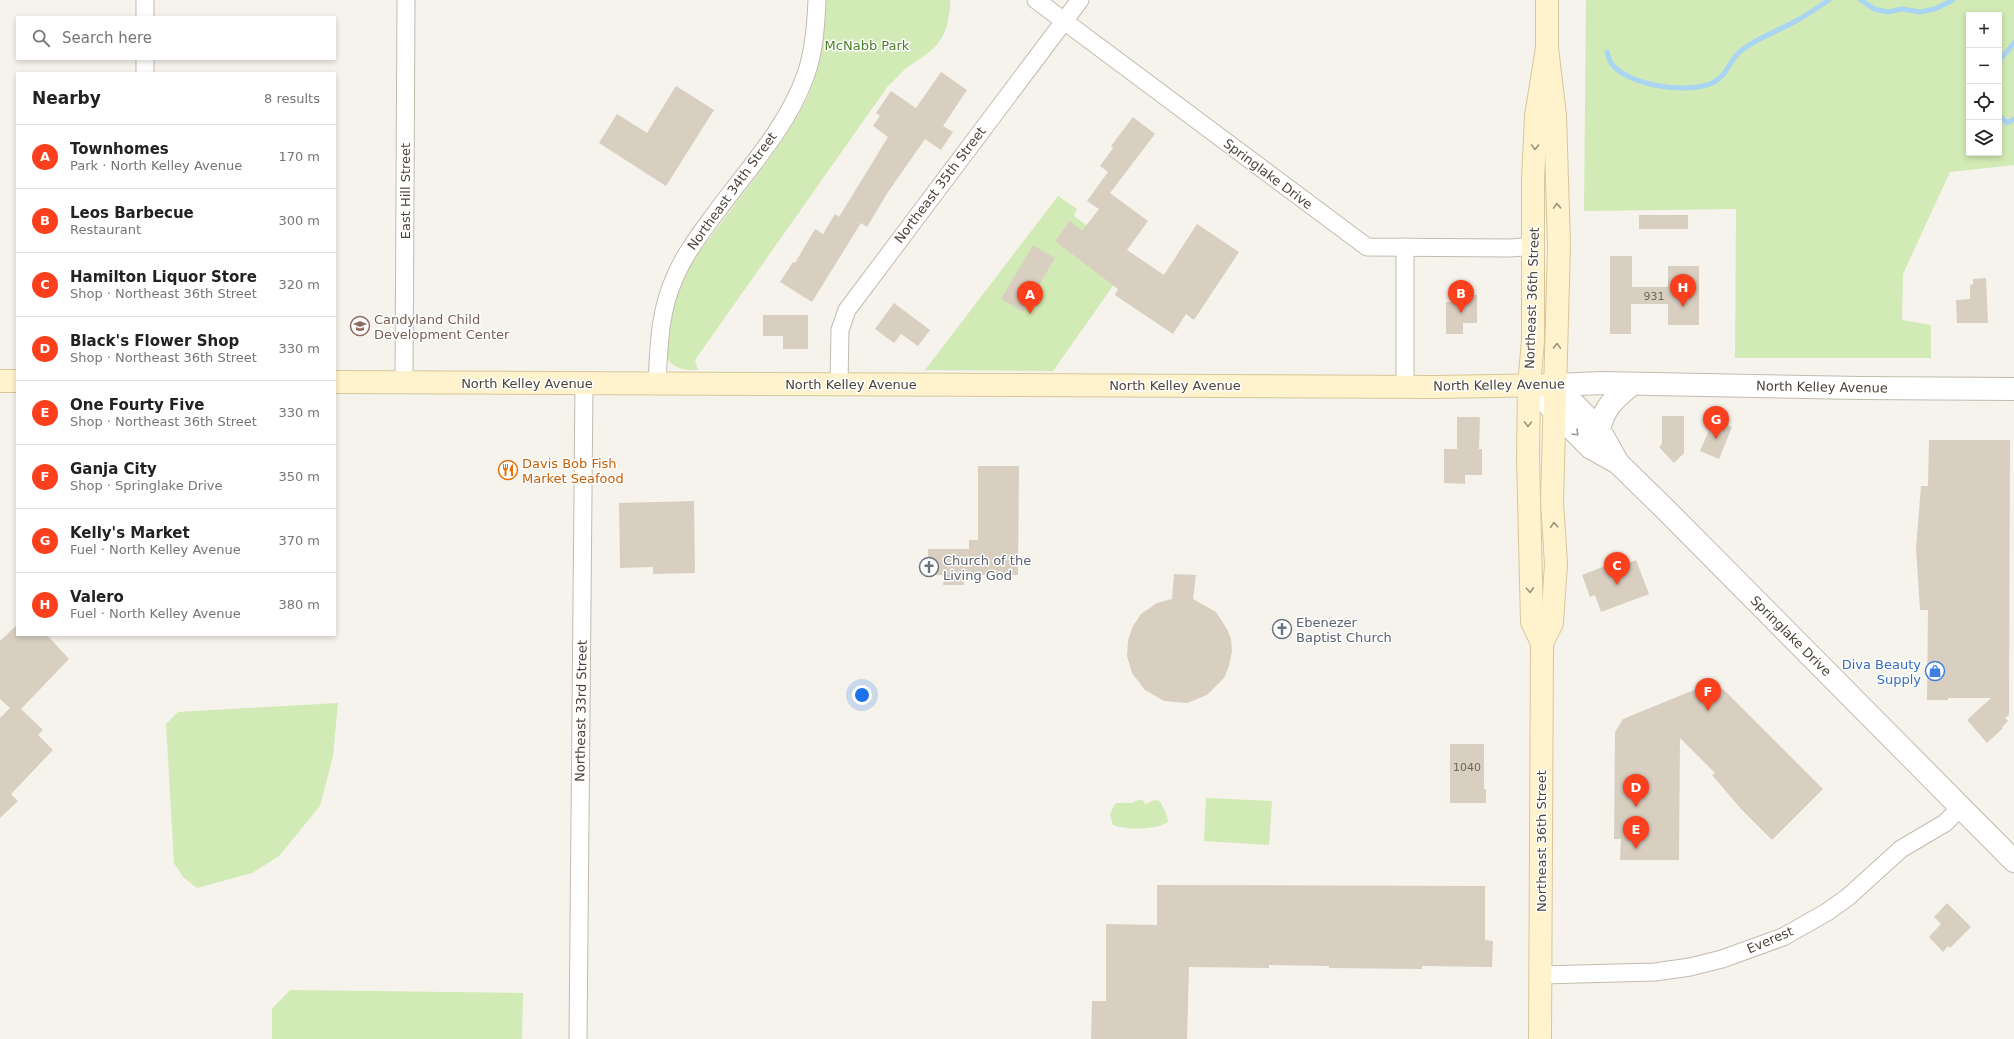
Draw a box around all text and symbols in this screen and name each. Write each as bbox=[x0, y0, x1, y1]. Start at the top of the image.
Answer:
map controls bbox=[1966, 12, 2002, 156]
button: + bbox=[1966, 12, 2002, 48]
search box bbox=[16, 16, 336, 60]
icon: search bbox=[30, 27, 52, 49]
text: Search here bbox=[62, 29, 152, 47]
park label: McNabb Park bbox=[825, 38, 910, 53]
button: − bbox=[1966, 48, 2002, 84]
button: locate bbox=[1966, 84, 2002, 120]
text: Nearby bbox=[32, 88, 101, 108]
text: 8 results bbox=[264, 91, 320, 106]
button: layers bbox=[1966, 120, 2002, 156]
street label: Northeast 35th Street bbox=[891, 124, 989, 246]
street label: Northeast 34th Street bbox=[684, 129, 780, 253]
street label: Springlake Drive bbox=[1221, 136, 1315, 212]
text: Townhomes bbox=[70, 140, 169, 158]
street label: East Hill Street bbox=[398, 143, 413, 239]
one-way arrow bbox=[1530, 144, 1539, 150]
text: A bbox=[40, 149, 50, 164]
text: 170 m bbox=[278, 149, 320, 164]
text: Park · North Kelley Avenue bbox=[70, 158, 242, 173]
one-way arrow bbox=[1553, 203, 1562, 209]
text: Leos Barbecue bbox=[70, 204, 194, 222]
text: B bbox=[40, 213, 50, 228]
text: 300 m bbox=[278, 213, 320, 228]
text: Restaurant bbox=[70, 222, 141, 237]
street label: Northeast 36th Street bbox=[1522, 227, 1542, 369]
text: Hamilton Liquor Store bbox=[70, 268, 257, 286]
pin: H bbox=[1670, 274, 1696, 307]
text: C bbox=[40, 277, 50, 292]
text: 320 m bbox=[278, 277, 320, 292]
pin: B bbox=[1448, 280, 1474, 313]
pin: A bbox=[1017, 281, 1043, 314]
text: Shop · Northeast 36th Street bbox=[70, 286, 257, 301]
house number: 931 bbox=[1644, 290, 1665, 303]
place label: Candyland Child Development Center bbox=[374, 312, 510, 342]
school or university icon: Candyland Child Development Center bbox=[349, 315, 371, 337]
text: Black's Flower Shop bbox=[70, 332, 239, 350]
text: D bbox=[40, 341, 50, 356]
text: 330 m bbox=[278, 341, 320, 356]
one-way arrow bbox=[1553, 343, 1561, 349]
text: Shop · Northeast 36th Street bbox=[70, 350, 257, 365]
street label: North Kelley Avenue bbox=[461, 376, 593, 391]
street label: North Kelley Avenue bbox=[1433, 376, 1565, 394]
street label: North Kelley Avenue bbox=[785, 377, 917, 392]
street label: North Kelley Avenue bbox=[1109, 378, 1241, 393]
street label: North Kelley Avenue bbox=[1756, 378, 1888, 396]
text: One Fourty Five bbox=[70, 396, 204, 414]
text: E bbox=[41, 405, 49, 420]
text: 330 m bbox=[278, 405, 320, 420]
pin: G bbox=[1703, 406, 1729, 439]
text: Shop · Northeast 36th Street bbox=[70, 414, 257, 429]
one-way arrow bbox=[1524, 421, 1532, 427]
one-way arrow bbox=[1571, 428, 1578, 436]
place label: Davis Bob Fish Market Seafood bbox=[522, 456, 624, 486]
restaurant icon: Davis Bob Fish Market Seafood bbox=[497, 459, 519, 481]
text: Ganja City bbox=[70, 460, 157, 478]
text: F bbox=[41, 469, 49, 484]
text: 350 m bbox=[278, 469, 320, 484]
text: Shop · Springlake Drive bbox=[70, 478, 222, 493]
one-way arrow bbox=[1549, 522, 1558, 528]
text: Kelly's Market bbox=[70, 524, 190, 542]
text: G bbox=[40, 533, 50, 548]
text: 370 m bbox=[278, 533, 320, 548]
text: Fuel · North Kelley Avenue bbox=[70, 542, 241, 557]
pin: C bbox=[1604, 552, 1630, 585]
place label: Church of the Living God bbox=[943, 553, 1031, 583]
church icon: Church of the Living God bbox=[918, 556, 940, 578]
one-way arrow bbox=[1526, 587, 1535, 593]
text: Valero bbox=[70, 588, 124, 606]
street label: Springlake Drive bbox=[1748, 593, 1834, 679]
text: H bbox=[40, 597, 50, 612]
text: 380 m bbox=[278, 597, 320, 612]
text: Fuel · North Kelley Avenue bbox=[70, 606, 241, 621]
place label: Ebenezer Baptist Church bbox=[1296, 615, 1392, 645]
church icon: Ebenezer Baptist Church bbox=[1271, 618, 1293, 640]
street label: Northeast 33rd Street bbox=[572, 640, 590, 782]
place label: Diva Beauty Supply bbox=[1842, 657, 1921, 687]
shop icon: Diva Beauty Supply bbox=[1924, 660, 1946, 682]
pin: F bbox=[1695, 678, 1721, 711]
your location bbox=[852, 685, 872, 705]
house number: 1040 bbox=[1453, 761, 1481, 774]
street label: Northeast 36th Street bbox=[1534, 770, 1549, 912]
pin: D bbox=[1623, 774, 1649, 807]
pin: E bbox=[1623, 816, 1649, 849]
street label: Everest bbox=[1745, 924, 1795, 956]

